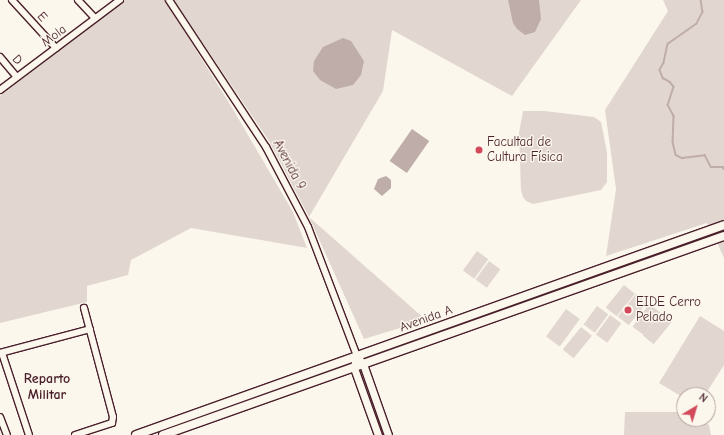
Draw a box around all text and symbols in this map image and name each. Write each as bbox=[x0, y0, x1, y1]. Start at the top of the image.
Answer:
street label: E bbox=[34, 9, 50, 25]
street label: Mola bbox=[38, 22, 70, 50]
street label: D bbox=[8, 52, 26, 68]
place label: Facultad de Cultura Física bbox=[487, 135, 563, 166]
street label: Avenida 9 bbox=[269, 137, 309, 193]
marker: Facultad de Cultura Física bbox=[474, 145, 484, 155]
place label: EIDE Cerro Pelado bbox=[636, 295, 701, 326]
street label: Avenida A bbox=[398, 302, 454, 336]
marker: EIDE Cerro Pelado bbox=[623, 305, 633, 315]
district label: Reparto Militar bbox=[24, 371, 70, 404]
north arrow bbox=[676, 387, 716, 427]
text: N bbox=[696, 391, 710, 405]

